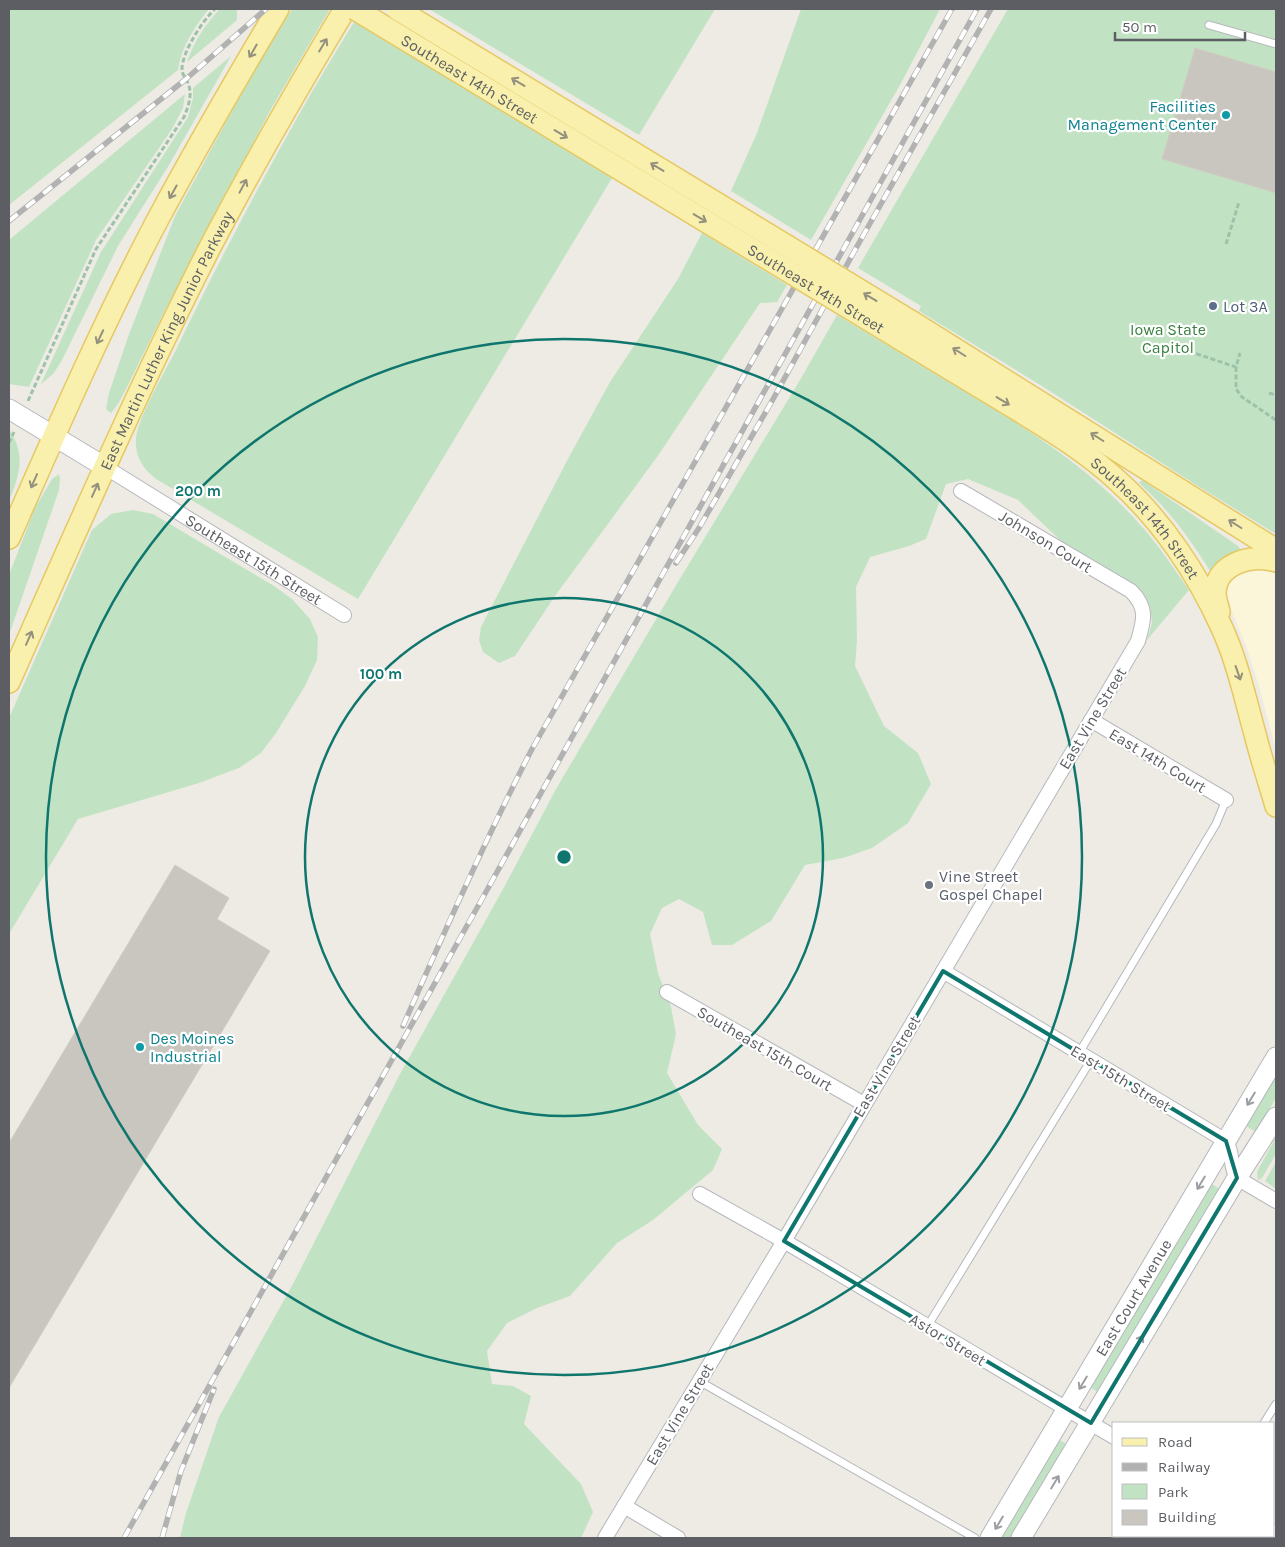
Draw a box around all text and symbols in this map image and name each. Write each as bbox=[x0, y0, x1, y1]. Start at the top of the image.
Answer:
scale bar bbox=[1115, 10, 1245, 42]
text: 50 m bbox=[1122, 18, 1157, 36]
street label: Southeast 14th Street bbox=[397, 30, 541, 128]
one-way arrow bbox=[318, 38, 328, 52]
one-way arrow bbox=[248, 43, 258, 57]
one-way arrow bbox=[512, 77, 526, 87]
place label: Facilities Management Center bbox=[1068, 97, 1216, 134]
marker: Facilities Management Center bbox=[1220, 109, 1232, 121]
one-way arrow bbox=[554, 129, 568, 139]
one-way arrow bbox=[650, 161, 664, 171]
one-way arrow bbox=[238, 179, 248, 194]
one-way arrow bbox=[168, 184, 177, 199]
street label: East Martin Luther King Junior Parkway bbox=[96, 207, 238, 473]
one-way arrow bbox=[693, 213, 707, 223]
street label: Southeast 14th Street bbox=[744, 240, 888, 337]
one-way arrow bbox=[864, 291, 878, 301]
place label: Lot 3A bbox=[1223, 297, 1268, 316]
marker: Lot 3A bbox=[1207, 300, 1219, 312]
park label: Iowa State Capitol bbox=[1130, 320, 1206, 357]
one-way arrow bbox=[95, 329, 105, 344]
one-way arrow bbox=[953, 346, 967, 356]
one-way arrow bbox=[996, 396, 1010, 407]
one-way arrow bbox=[1091, 432, 1105, 442]
street label: Southeast 14th Street bbox=[1087, 453, 1203, 582]
one-way arrow bbox=[29, 473, 39, 488]
text: 200 m bbox=[175, 482, 221, 500]
one-way arrow bbox=[91, 483, 101, 498]
street label: Johnson Court bbox=[996, 506, 1096, 577]
street label: Southeast 15th Street bbox=[182, 510, 325, 609]
one-way arrow bbox=[1228, 518, 1242, 529]
one-way arrow bbox=[24, 631, 34, 646]
street label: East Vine Street bbox=[1055, 664, 1130, 773]
one-way arrow bbox=[1234, 664, 1243, 680]
text: 100 m bbox=[360, 665, 402, 683]
street label: East 14th Court bbox=[1106, 724, 1210, 797]
centre of rings bbox=[555, 848, 573, 866]
place label: Vine Street Gospel Chapel bbox=[939, 867, 1043, 904]
marker: Vine Street Gospel Chapel bbox=[923, 879, 935, 891]
street label: Southeast 15th Court bbox=[694, 1002, 836, 1095]
street label: East Vine Street bbox=[849, 1012, 924, 1121]
place label: Des Moines Industrial bbox=[150, 1029, 234, 1066]
marker: Des Moines Industrial bbox=[134, 1041, 146, 1053]
street label: East 15th Street bbox=[1067, 1041, 1174, 1116]
one-way arrow bbox=[1246, 1092, 1256, 1106]
one-way arrow bbox=[1195, 1176, 1205, 1190]
street label: East Court Avenue bbox=[1091, 1236, 1176, 1359]
street label: Astor Street bbox=[906, 1309, 989, 1370]
one-way arrow bbox=[1135, 1336, 1145, 1350]
street label: East Vine Street bbox=[642, 1360, 717, 1469]
one-way arrow bbox=[1077, 1376, 1087, 1390]
legend bbox=[1112, 1422, 1275, 1537]
text: Road bbox=[1158, 1433, 1193, 1451]
text: Railway bbox=[1158, 1458, 1210, 1476]
one-way arrow bbox=[1051, 1475, 1061, 1489]
text: Park bbox=[1158, 1483, 1188, 1501]
text: Building bbox=[1158, 1508, 1216, 1526]
one-way arrow bbox=[994, 1515, 1004, 1529]

